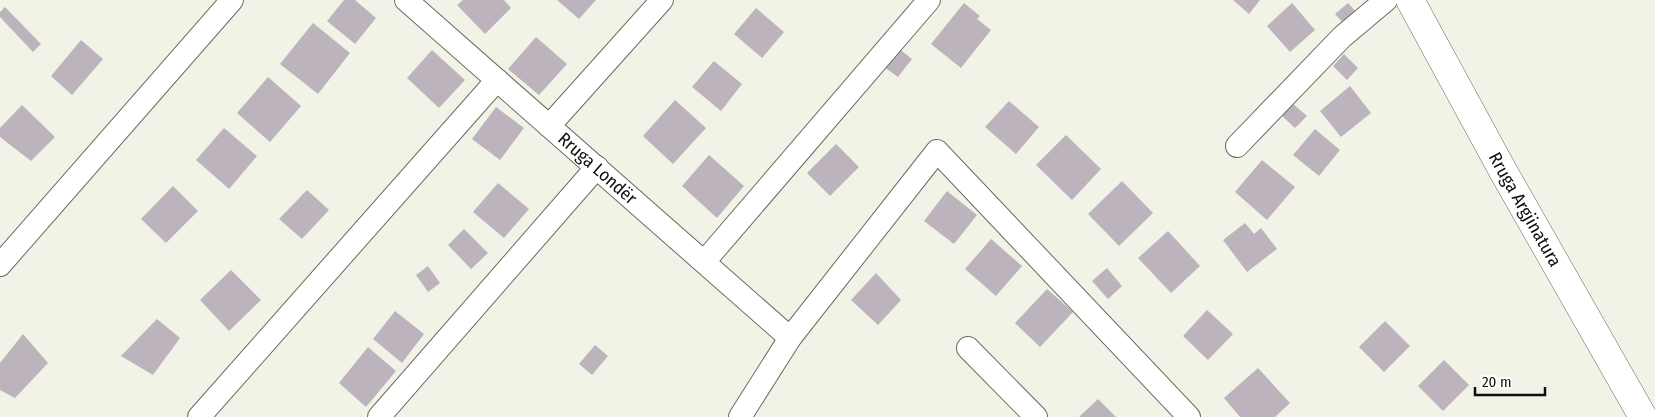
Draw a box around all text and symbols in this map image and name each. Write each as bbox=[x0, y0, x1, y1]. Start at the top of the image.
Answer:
street label: Rruga Londër bbox=[553, 128, 642, 210]
street label: Rruga Argjinatura bbox=[1484, 148, 1566, 271]
scale bar bbox=[1475, 364, 1545, 396]
text: 20 m bbox=[1482, 373, 1512, 391]

